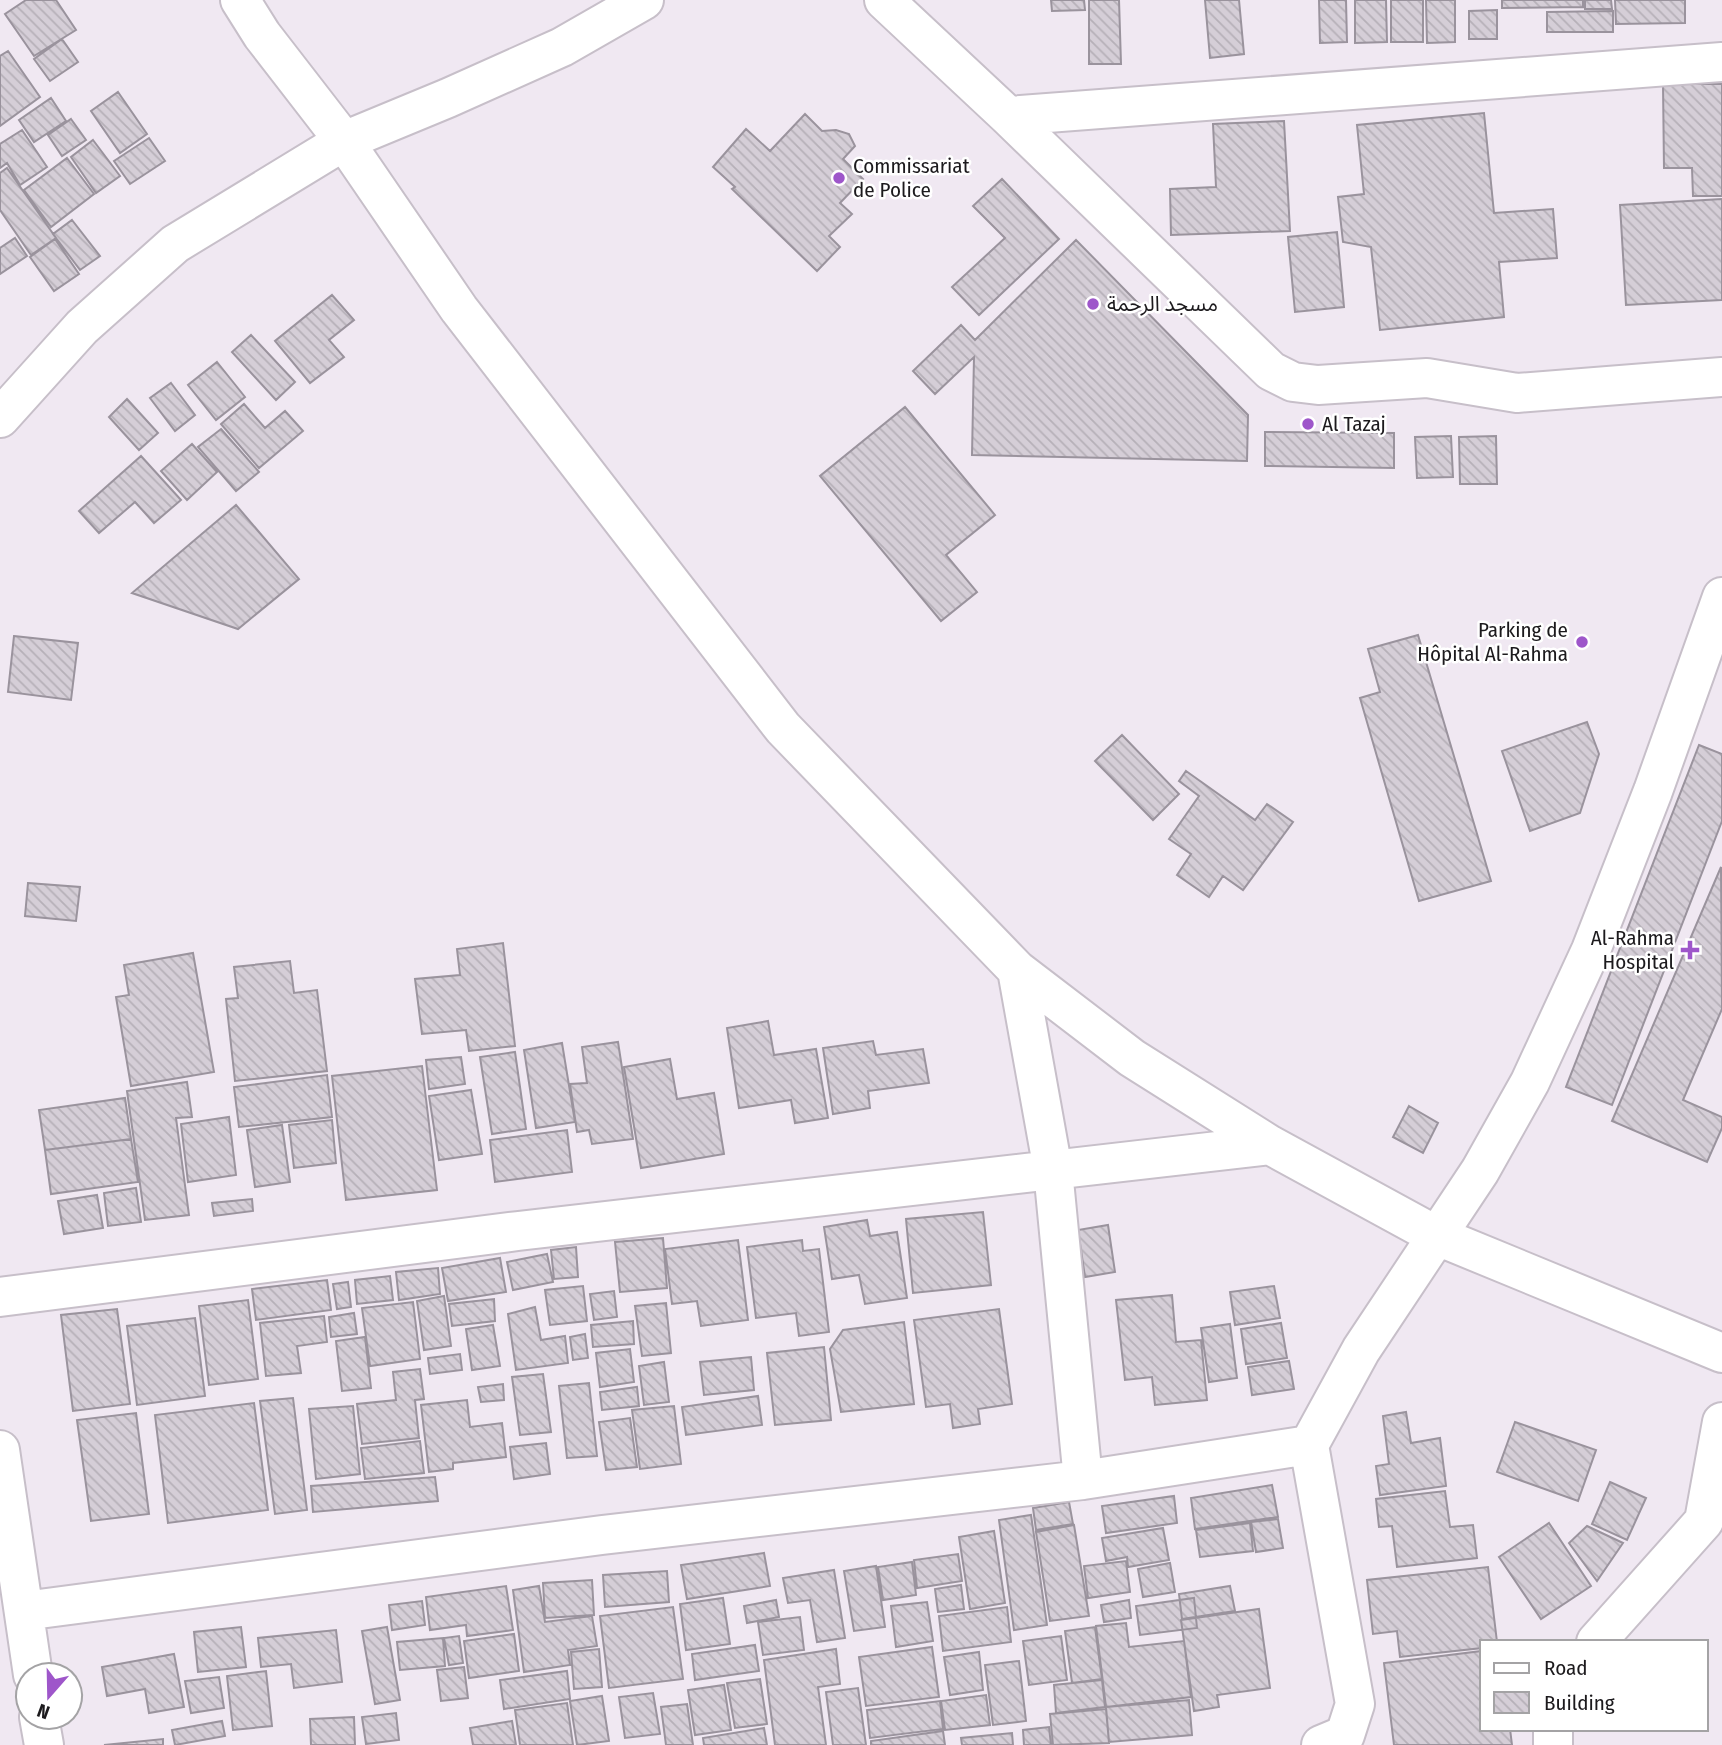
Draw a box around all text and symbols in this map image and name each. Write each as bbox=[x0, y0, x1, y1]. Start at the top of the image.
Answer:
place label: Commissariat de Police bbox=[853, 153, 970, 203]
marker: Commissariat de Police bbox=[831, 170, 847, 186]
place label: مسجد الرحمة bbox=[1107, 291, 1218, 317]
marker: مسجد الرحمة bbox=[1085, 296, 1101, 312]
place label: Al Tazaj bbox=[1322, 411, 1386, 437]
marker: Al Tazaj bbox=[1300, 416, 1316, 432]
place label: Parking de Hôpital Al-Rahma bbox=[1417, 617, 1568, 667]
marker: Parking de Hôpital Al-Rahma bbox=[1574, 634, 1590, 650]
place label: Al-Rahma Hospital bbox=[1591, 925, 1674, 975]
marker: Al-Rahma Hospital bbox=[1680, 940, 1700, 960]
legend bbox=[1480, 1640, 1708, 1731]
text: Road bbox=[1544, 1655, 1588, 1681]
north arrow bbox=[14, 1661, 84, 1731]
text: Building bbox=[1544, 1690, 1615, 1716]
text: N bbox=[34, 1699, 53, 1724]

